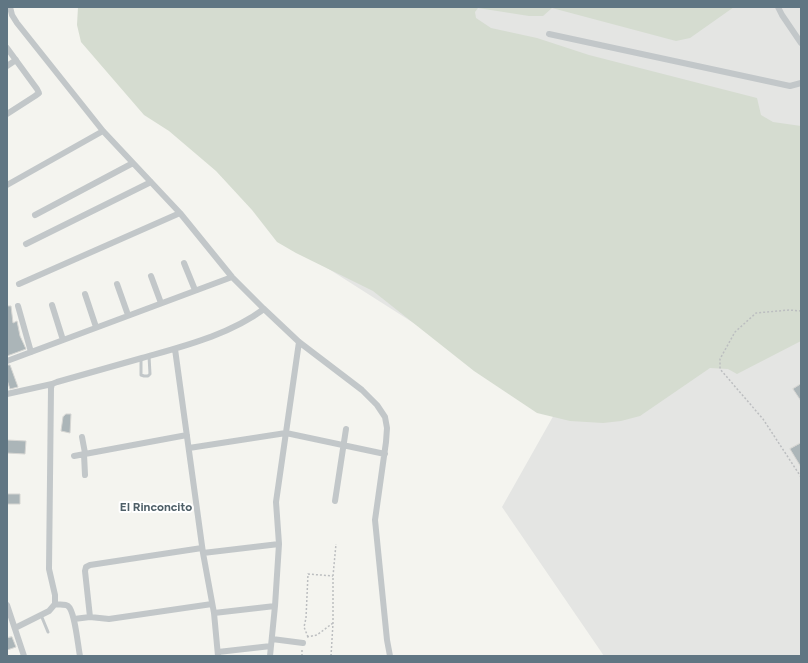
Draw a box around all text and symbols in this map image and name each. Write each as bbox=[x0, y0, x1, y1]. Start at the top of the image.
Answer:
district label: El Rinconcito bbox=[120, 500, 192, 514]

